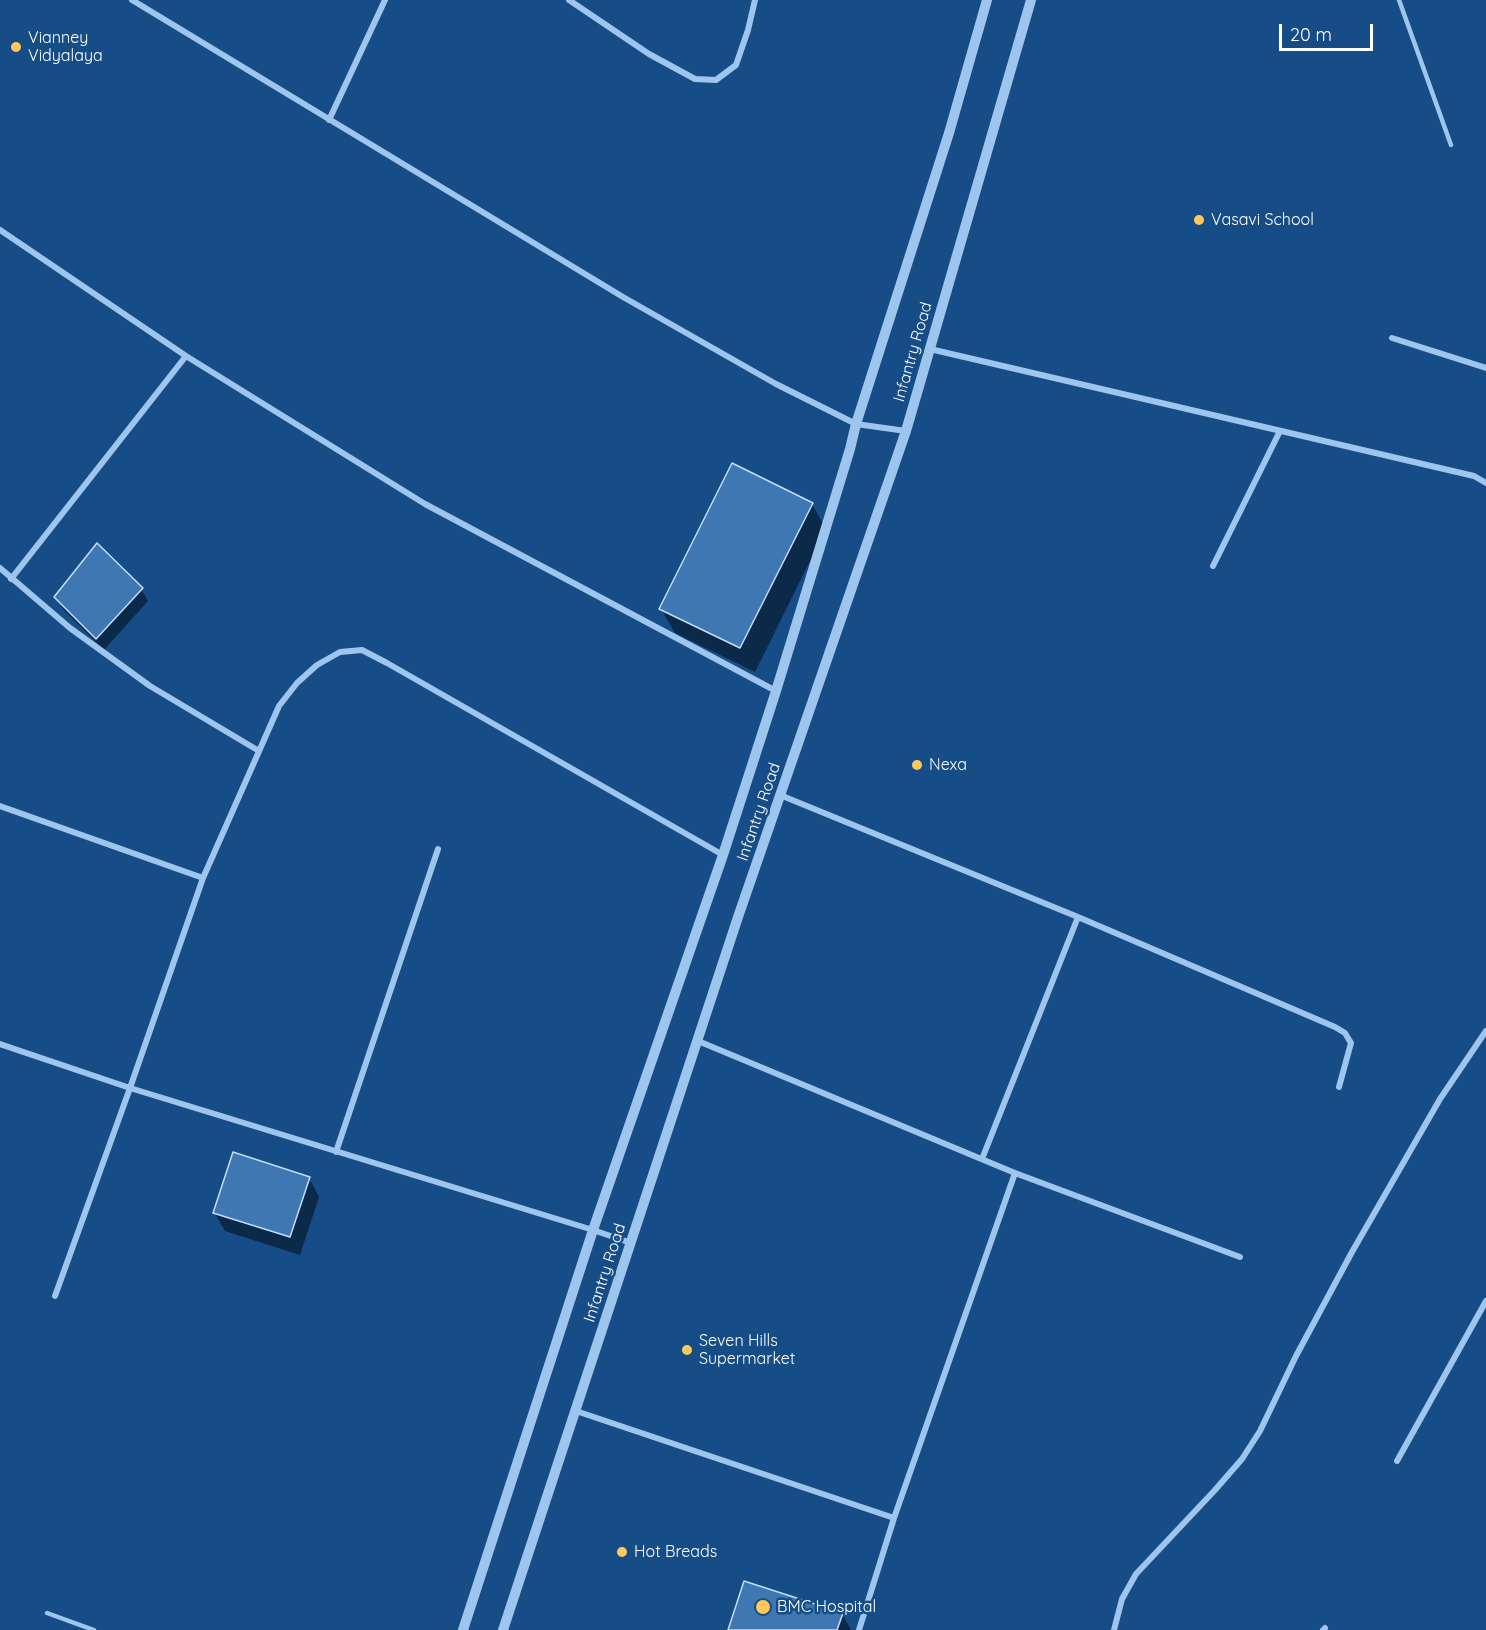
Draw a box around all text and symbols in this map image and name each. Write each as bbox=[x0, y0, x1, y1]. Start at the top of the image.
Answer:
scale bar bbox=[1282, 12, 1376, 50]
text: 20 m bbox=[1290, 23, 1332, 46]
place label: Vianney Vidyalaya bbox=[28, 28, 103, 66]
marker: Vianney Vidyalaya bbox=[9, 40, 23, 54]
place label: Vasavi School bbox=[1211, 210, 1314, 230]
marker: Vasavi School bbox=[1192, 213, 1206, 227]
street label: Infantry Road bbox=[890, 300, 936, 404]
place label: Nexa bbox=[929, 755, 967, 775]
marker: Nexa bbox=[910, 758, 924, 772]
street label: Infantry Road bbox=[733, 760, 785, 864]
street label: Infantry Road bbox=[580, 1221, 630, 1325]
place label: Seven Hills Supermarket bbox=[699, 1331, 795, 1369]
marker: Seven Hills Supermarket bbox=[680, 1343, 694, 1357]
place label: Hot Breads bbox=[634, 1542, 717, 1562]
marker: Hot Breads bbox=[615, 1545, 629, 1559]
place label: BMC Hospital bbox=[777, 1597, 876, 1617]
marker: BMC Hospital bbox=[754, 1598, 772, 1616]

